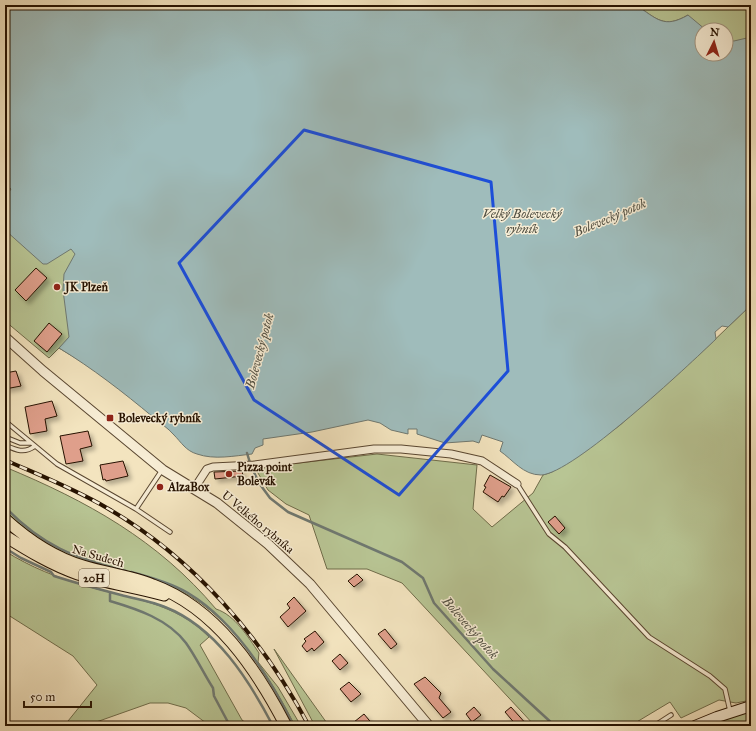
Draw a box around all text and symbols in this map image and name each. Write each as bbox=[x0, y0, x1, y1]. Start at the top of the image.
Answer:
north arrow bbox=[694, 22, 734, 62]
text: N bbox=[710, 26, 721, 39]
water label: Bolevecký potok bbox=[570, 195, 649, 241]
water label: Velký Bolevecký rybník bbox=[483, 206, 564, 237]
place label: JK Plzeň bbox=[63, 280, 109, 295]
marker: JK Plzeň bbox=[52, 282, 62, 292]
water label: Bolevecký potok bbox=[242, 311, 278, 391]
place label: Bolevecký rybník bbox=[118, 411, 201, 426]
marker: Bolevecký rybník bbox=[105, 413, 115, 423]
place label: Pizza point Bolevák bbox=[237, 460, 293, 488]
marker: Pizza point Bolevák bbox=[224, 469, 234, 479]
place label: AlzaBox bbox=[167, 480, 210, 494]
marker: AlzaBox bbox=[155, 482, 165, 492]
street label: U Velkého rybníka bbox=[219, 488, 298, 557]
street label: Na Sudech bbox=[70, 542, 126, 570]
road number: 20H bbox=[79, 569, 109, 587]
water label: Bolevecký potok bbox=[438, 593, 502, 663]
scale bar bbox=[24, 683, 91, 709]
text: 50 m bbox=[30, 690, 55, 704]

